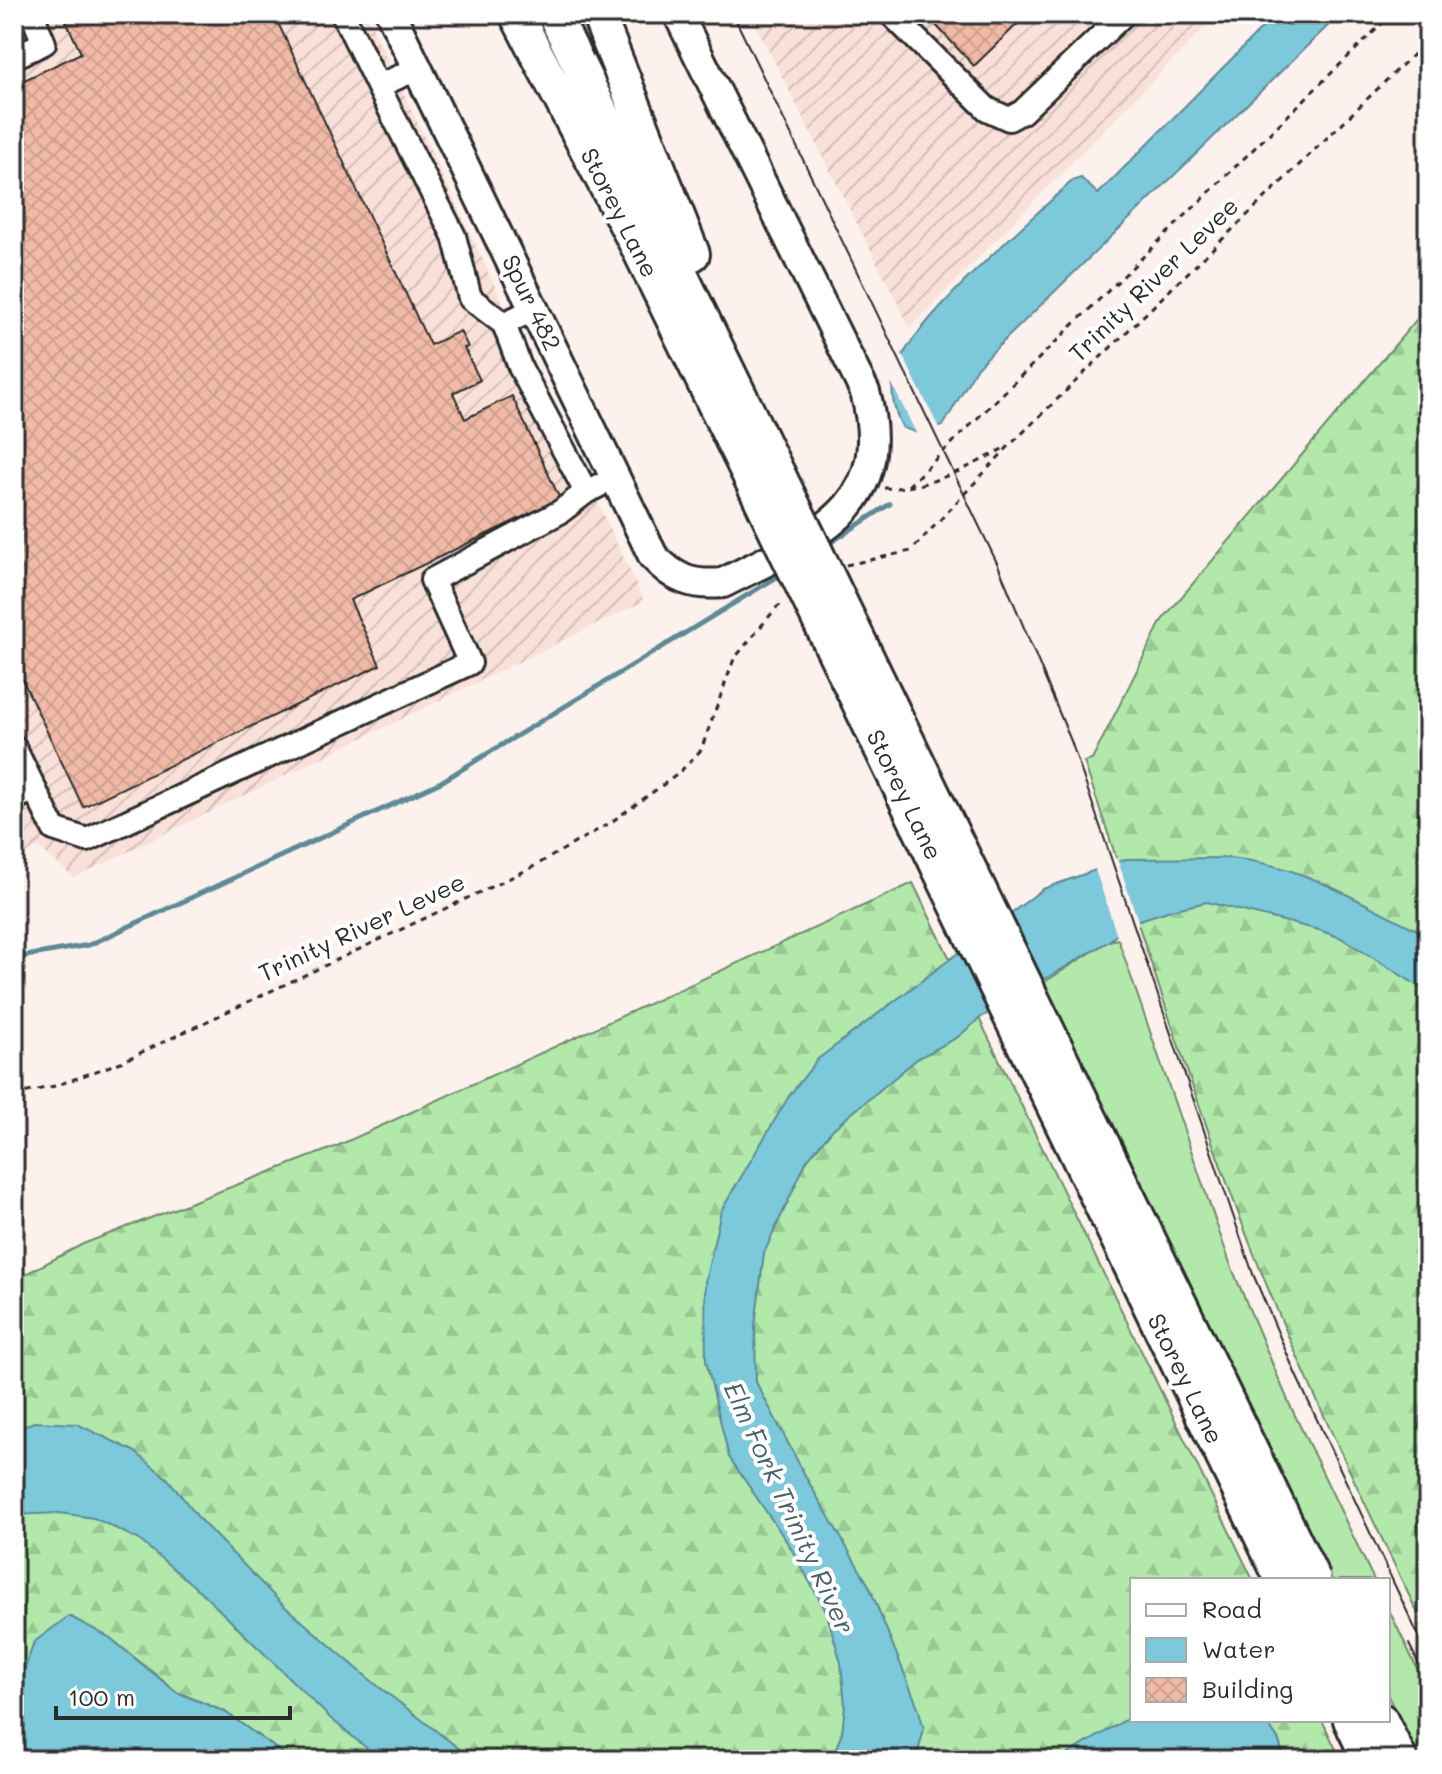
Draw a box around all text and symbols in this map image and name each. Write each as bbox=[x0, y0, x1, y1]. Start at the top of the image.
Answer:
street label: Storey Lane bbox=[574, 142, 666, 282]
street label: Trinity River Levee bbox=[1062, 190, 1244, 368]
street label: Spur 482 bbox=[496, 249, 569, 355]
street label: Storey Lane bbox=[860, 724, 950, 865]
street label: Trinity River Levee bbox=[253, 865, 469, 988]
street label: Storey Lane bbox=[1141, 1308, 1231, 1449]
water label: Elm Fork Trinity River bbox=[717, 1376, 863, 1639]
legend bbox=[1130, 1578, 1390, 1722]
text: Road bbox=[1202, 1593, 1262, 1624]
text: Water bbox=[1202, 1633, 1276, 1664]
scale bar bbox=[56, 1670, 290, 1720]
text: Building bbox=[1202, 1673, 1293, 1704]
text: 100 m bbox=[68, 1681, 135, 1712]

